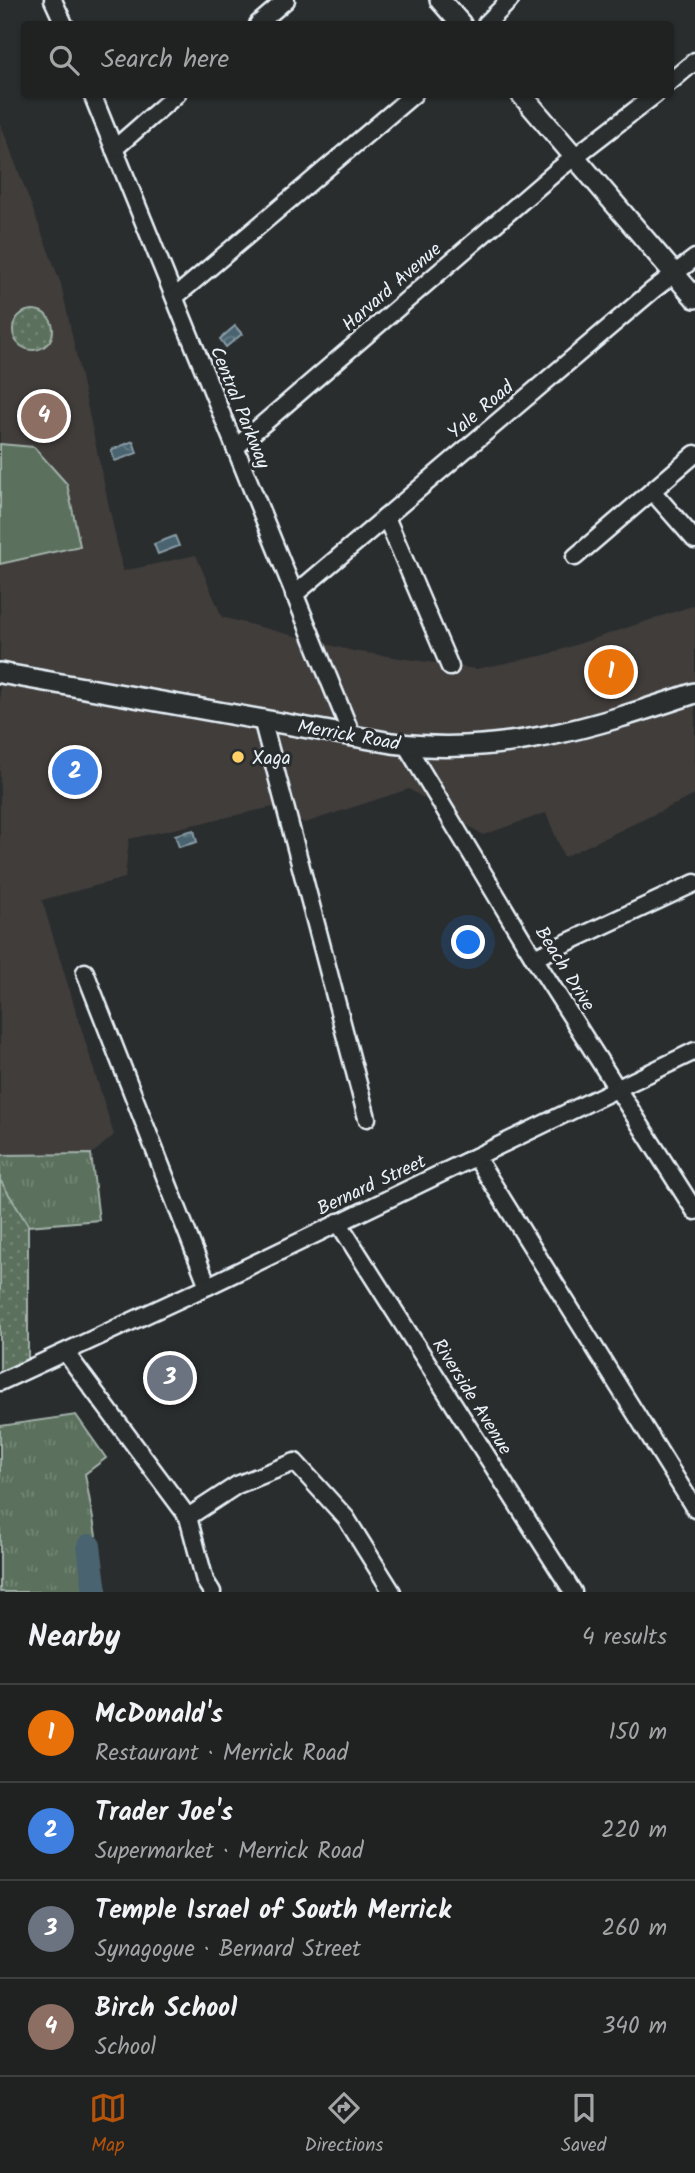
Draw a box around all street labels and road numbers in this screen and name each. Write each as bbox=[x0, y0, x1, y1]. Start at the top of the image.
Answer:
street label: Harvard Avenue bbox=[336, 235, 449, 340]
street label: Central Parkway bbox=[201, 342, 278, 475]
street label: Yale Road bbox=[441, 373, 521, 447]
street label: Merrick Road bbox=[295, 712, 403, 760]
street label: Beach Drive bbox=[526, 921, 603, 1018]
street label: Bernard Street bbox=[312, 1147, 432, 1224]
street label: Riverside Avenue bbox=[423, 1333, 519, 1462]

